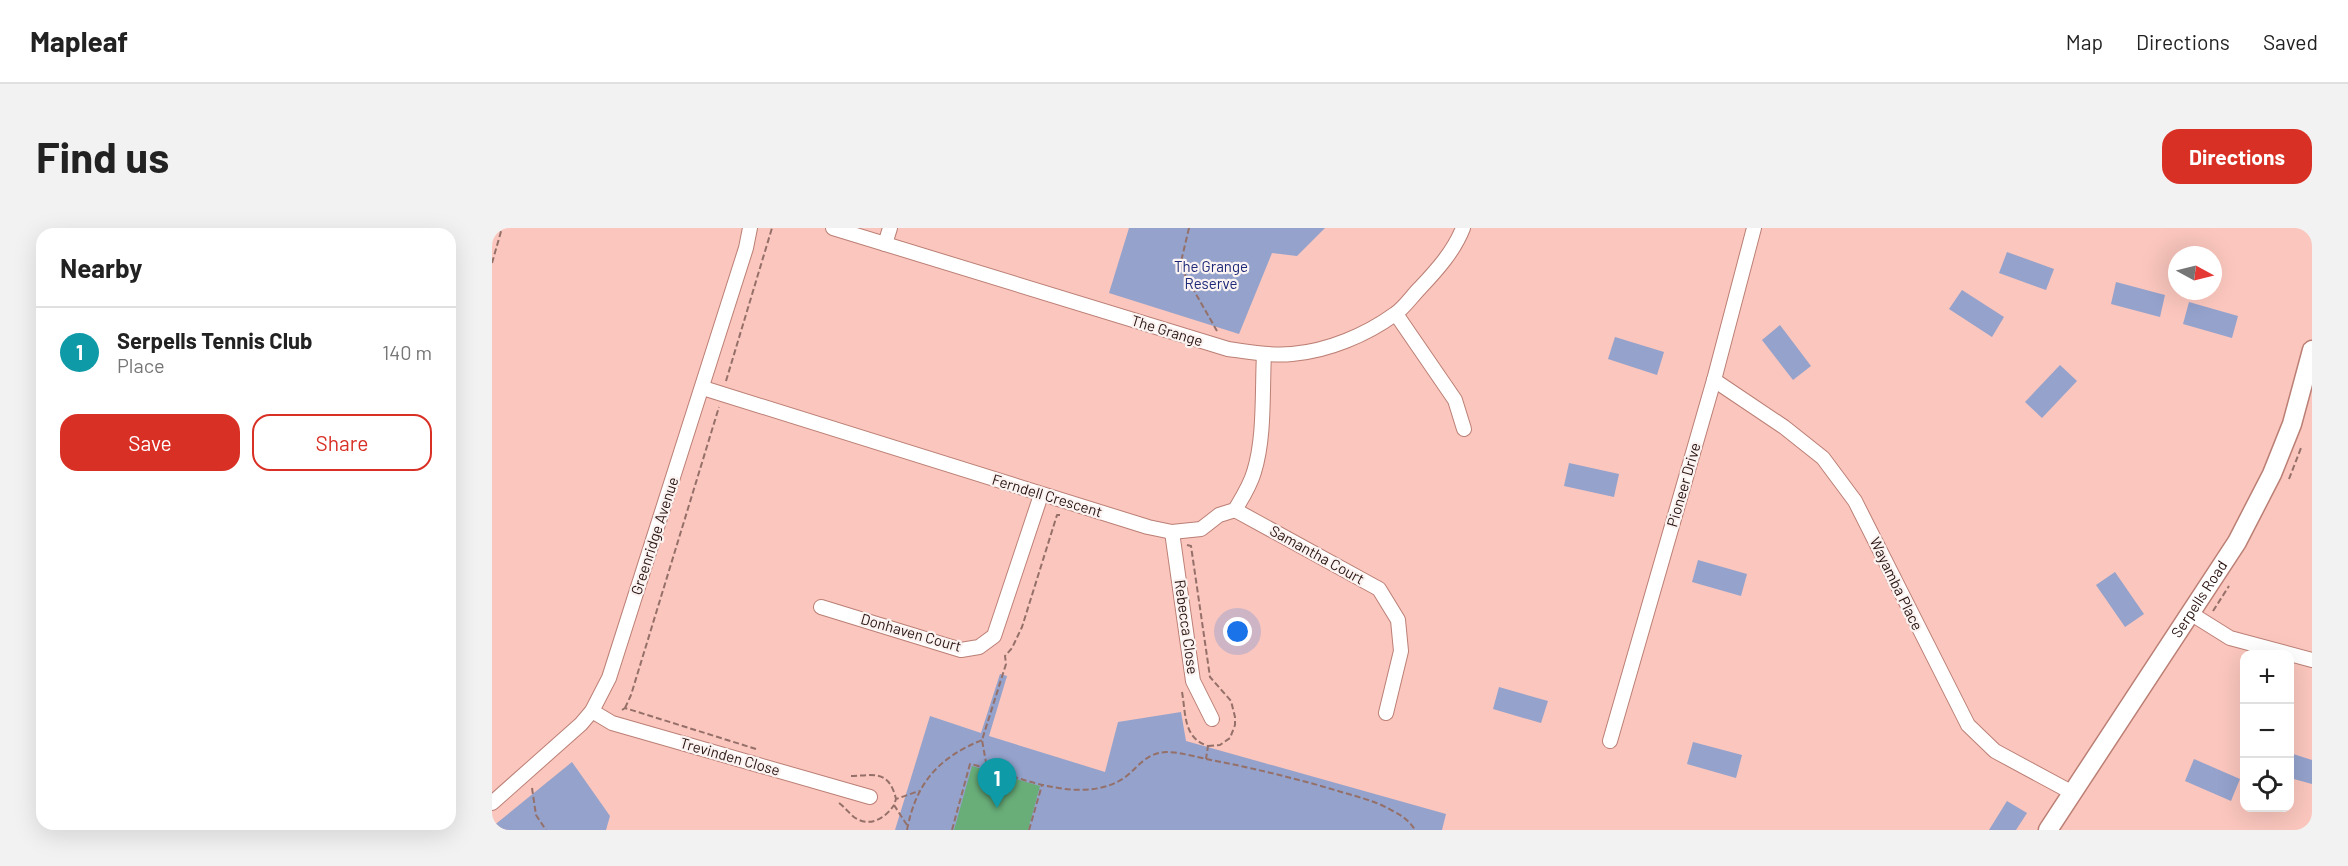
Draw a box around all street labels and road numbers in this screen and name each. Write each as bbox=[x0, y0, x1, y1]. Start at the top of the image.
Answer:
street label: The Grange bbox=[1129, 311, 1205, 349]
street label: Pioneer Drive bbox=[1662, 441, 1704, 529]
street label: Ferndell Crescent bbox=[990, 470, 1105, 520]
street label: Greenridge Avenue bbox=[627, 475, 682, 597]
street label: Samantha Court bbox=[1267, 521, 1368, 587]
street label: Wayamba Place bbox=[1867, 534, 1927, 633]
street label: Serpells Road bbox=[2167, 557, 2230, 641]
street label: Rebecca Close bbox=[1171, 578, 1203, 675]
street label: Donhaven Court bbox=[859, 609, 964, 655]
street label: Trevinden Close bbox=[678, 733, 782, 779]

